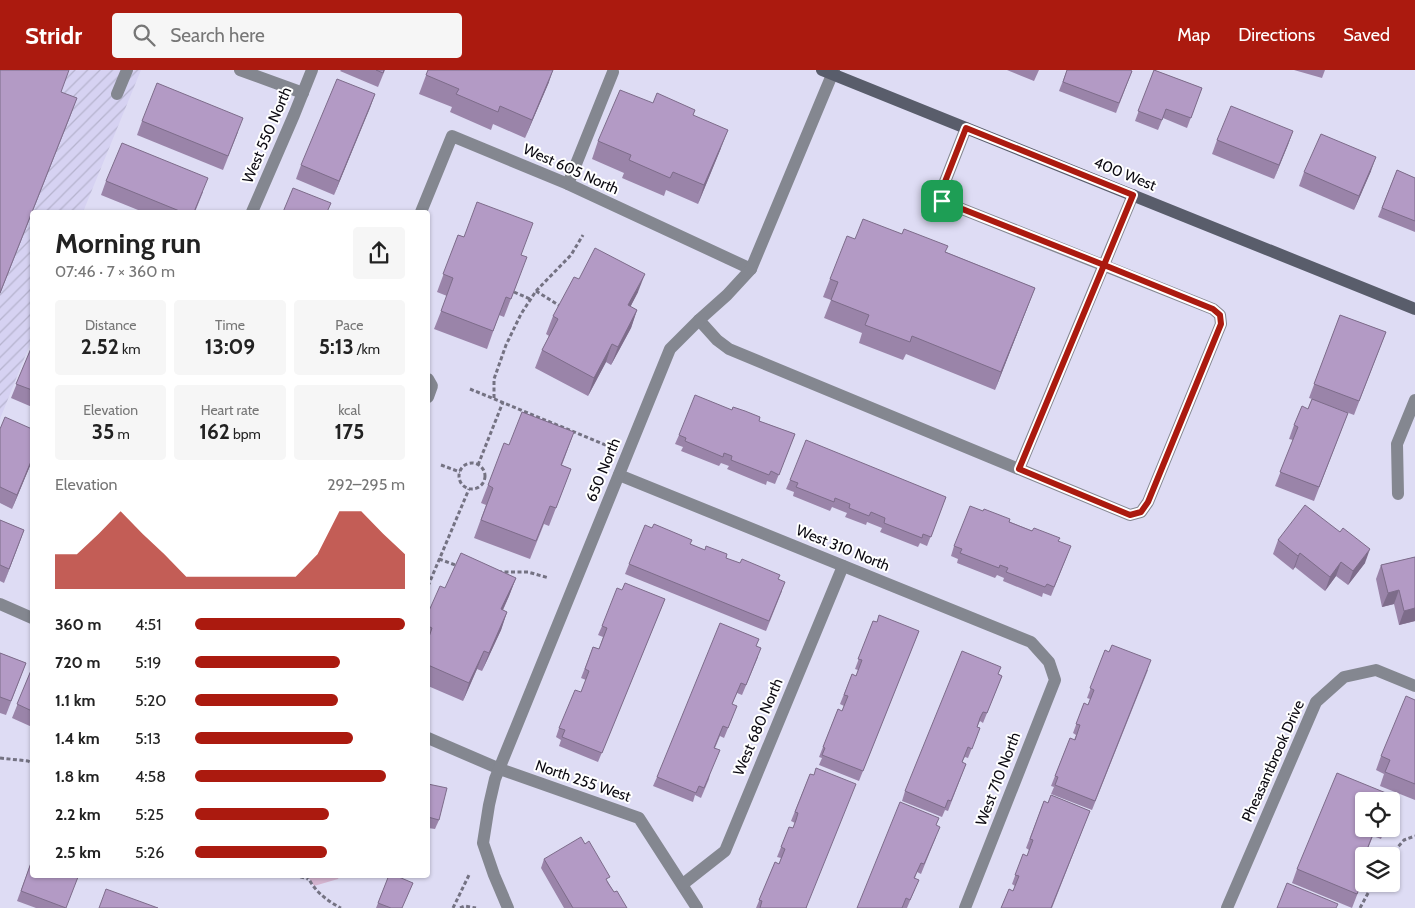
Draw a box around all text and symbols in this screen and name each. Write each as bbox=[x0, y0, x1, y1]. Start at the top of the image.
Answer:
search box bbox=[112, 13, 462, 58]
text: Stridr bbox=[25, 21, 82, 50]
icon: search bbox=[130, 21, 158, 49]
text: Search here bbox=[170, 24, 265, 47]
text: Map bbox=[1177, 24, 1210, 46]
text: Directions bbox=[1238, 24, 1315, 46]
text: Saved bbox=[1343, 24, 1390, 46]
street label: West 550 North bbox=[239, 84, 295, 186]
street label: West 605 North bbox=[520, 140, 622, 198]
street label: 400 West bbox=[1091, 153, 1159, 195]
pin bbox=[921, 180, 963, 222]
icon: arrive bbox=[928, 187, 956, 215]
text: Morning run bbox=[55, 226, 201, 260]
button: share bbox=[353, 227, 405, 279]
text: 07:46 · 7 × 360 m bbox=[55, 262, 175, 281]
text: Distance bbox=[85, 316, 136, 334]
text: Time bbox=[215, 316, 245, 334]
text: Pace bbox=[335, 316, 363, 334]
text: 2.52 bbox=[81, 334, 119, 359]
text: 13:09 bbox=[205, 334, 255, 359]
text: 5:13 bbox=[319, 334, 354, 359]
text: km bbox=[119, 340, 141, 358]
text: /km bbox=[354, 340, 380, 358]
text: Elevation bbox=[83, 401, 138, 419]
text: Heart rate bbox=[201, 401, 259, 419]
text: kcal bbox=[338, 401, 361, 419]
text: 35 bbox=[92, 419, 114, 444]
text: 162 bbox=[199, 419, 230, 444]
text: 175 bbox=[334, 419, 364, 444]
text: m bbox=[114, 425, 130, 443]
text: bpm bbox=[230, 425, 261, 443]
street label: 650 North bbox=[582, 436, 624, 504]
text: Elevation bbox=[55, 475, 118, 494]
text: 292–295 m bbox=[327, 475, 405, 494]
street label: West 310 North bbox=[794, 521, 892, 575]
text: 360 m bbox=[55, 615, 101, 634]
text: 4:51 bbox=[135, 615, 161, 634]
text: 720 m bbox=[55, 653, 100, 672]
text: 5:19 bbox=[135, 653, 161, 672]
street label: West 680 North bbox=[729, 676, 787, 778]
text: 1.1 km bbox=[55, 691, 95, 710]
text: 5:20 bbox=[135, 691, 167, 710]
street label: Pheasantbrook Drive bbox=[1238, 697, 1308, 825]
text: 1.4 km bbox=[55, 729, 100, 748]
text: 5:13 bbox=[135, 729, 161, 748]
street label: West 710 North bbox=[972, 730, 1024, 828]
street label: North 255 West bbox=[533, 756, 633, 806]
text: 1.8 km bbox=[55, 767, 99, 786]
text: 4:58 bbox=[135, 767, 166, 786]
map controls bbox=[1355, 792, 1400, 892]
button: locate bbox=[1355, 792, 1400, 837]
text: 2.2 km bbox=[55, 805, 101, 824]
text: 5:25 bbox=[135, 805, 164, 824]
text: 2.5 km bbox=[55, 843, 101, 862]
text: 5:26 bbox=[135, 843, 164, 862]
button: layers bbox=[1355, 847, 1400, 892]

